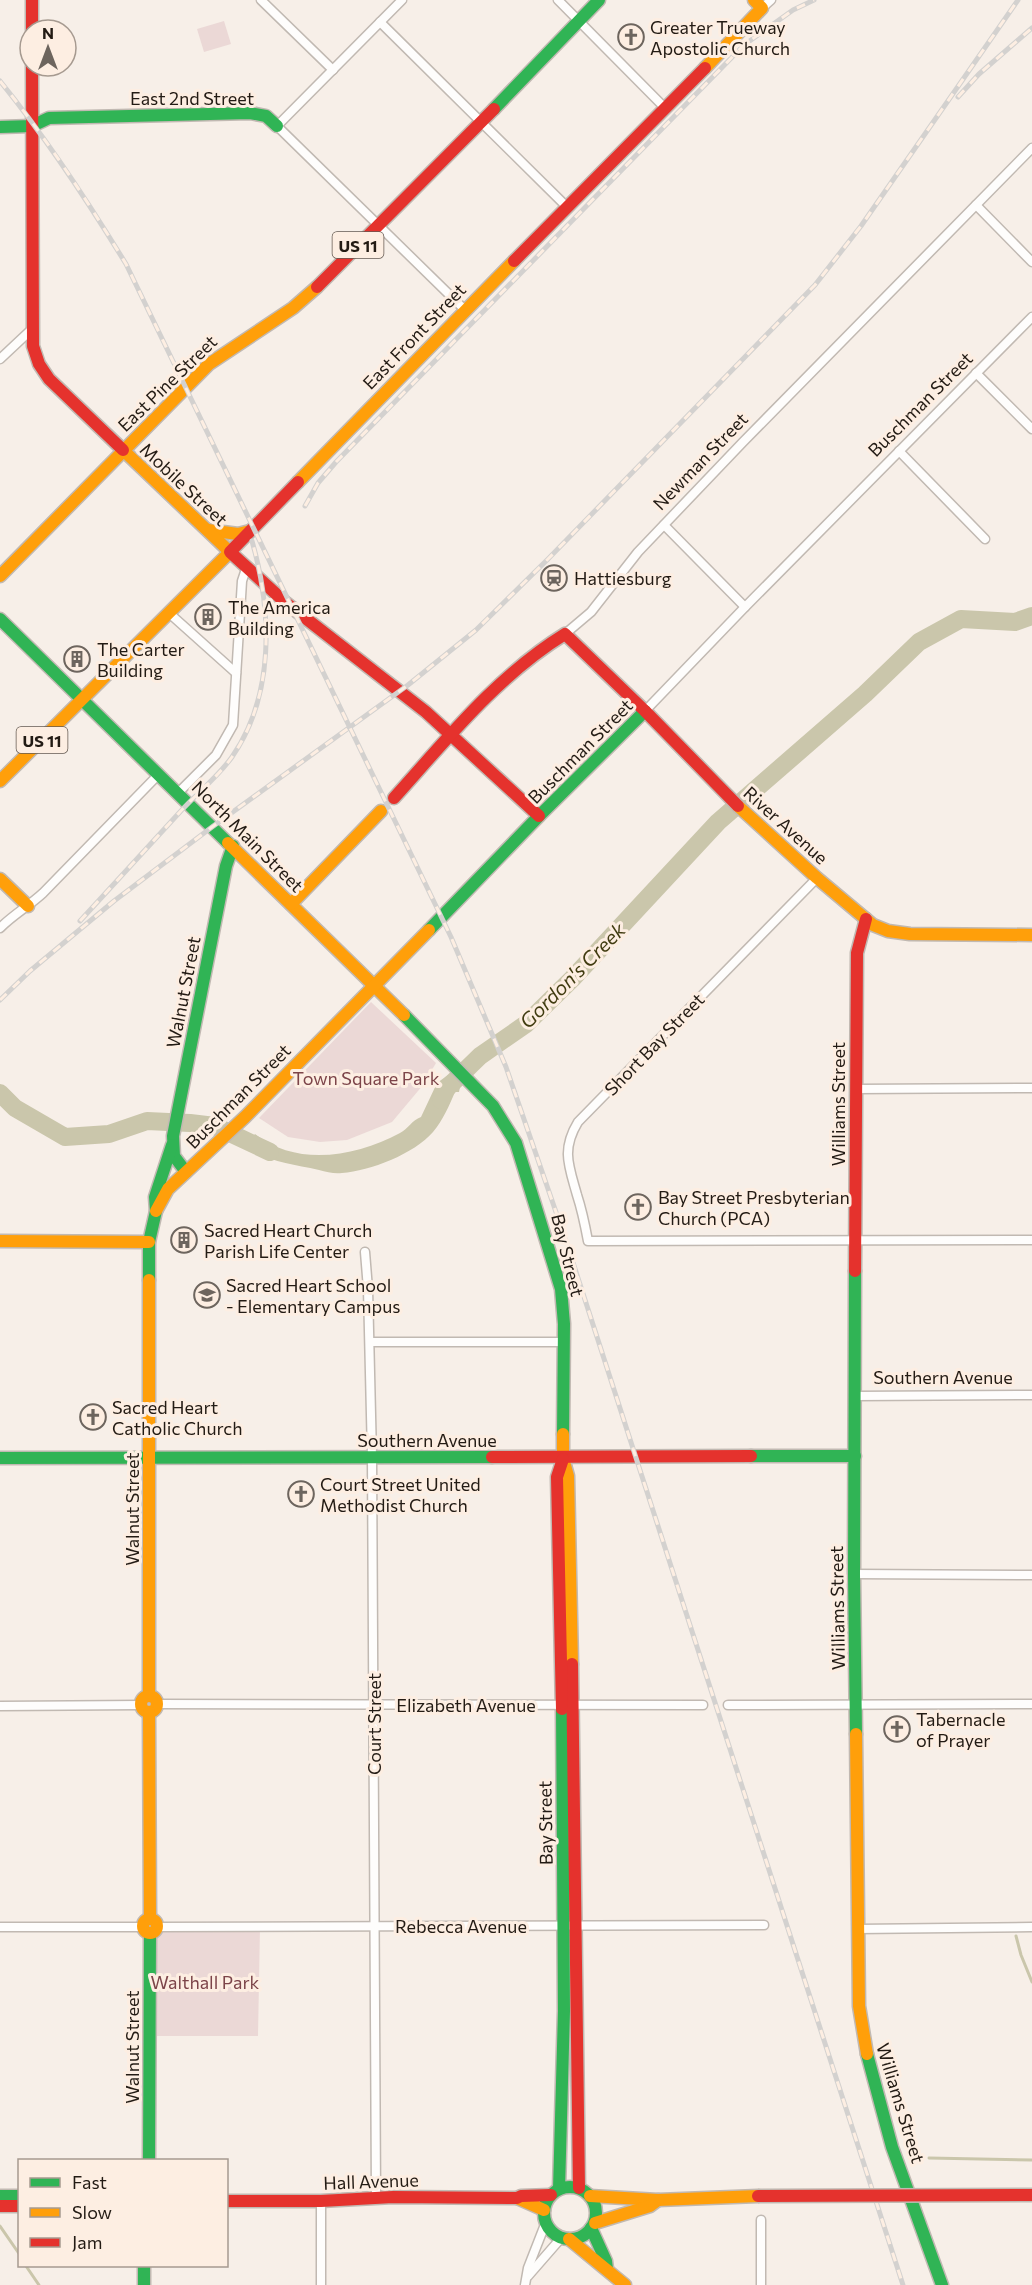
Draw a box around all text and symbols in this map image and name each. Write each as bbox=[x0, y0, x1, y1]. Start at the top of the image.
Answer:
place label: Greater Trueway Apostolic Church bbox=[650, 16, 790, 59]
north arrow bbox=[18, 18, 78, 78]
church icon: Greater Trueway Apostolic Church bbox=[616, 22, 646, 52]
text: N bbox=[42, 23, 54, 42]
street label: East 2nd Street bbox=[130, 87, 254, 109]
road number: US 11 bbox=[332, 232, 384, 258]
street label: East Front Street bbox=[358, 278, 470, 394]
street label: East Pine Street bbox=[113, 330, 221, 436]
street label: Buschman Street bbox=[863, 347, 977, 461]
street label: Newman Street bbox=[648, 408, 752, 514]
street label: Mobile Street bbox=[136, 438, 232, 530]
station icon: Hattiesburg bbox=[539, 563, 569, 593]
place label: Hattiesburg bbox=[574, 567, 672, 589]
place label: The America Building bbox=[228, 596, 331, 639]
building icon: The America Building bbox=[193, 602, 223, 632]
place label: The Carter Building bbox=[97, 638, 185, 681]
building icon: The Carter Building bbox=[62, 644, 92, 674]
street label: Buschman Street bbox=[523, 694, 637, 808]
road number: US 11 bbox=[16, 727, 68, 753]
street label: North Main Street bbox=[188, 776, 308, 896]
street label: River Avenue bbox=[739, 781, 833, 869]
water label: Gordon's Creek bbox=[514, 916, 631, 1033]
street label: Walnut Street bbox=[161, 934, 205, 1050]
street label: Short Bay Street bbox=[600, 988, 708, 1100]
street label: Buschman Street bbox=[181, 1039, 295, 1153]
street label: Williams Street bbox=[827, 1042, 849, 1166]
park label: Town Square Park bbox=[293, 1067, 440, 1089]
place label: Bay Street Presbyterian Church (PCA) bbox=[658, 1186, 850, 1229]
church icon: Bay Street Presbyterian Church (PCA) bbox=[623, 1192, 653, 1222]
street label: Bay Street bbox=[547, 1211, 589, 1299]
place label: Sacred Heart Church Parish Life Center bbox=[204, 1219, 372, 1262]
building icon: Sacred Heart Church Parish Life Center bbox=[169, 1225, 199, 1255]
place label: Sacred Heart School - Elementary Campus bbox=[226, 1274, 400, 1317]
school or university icon: Sacred Heart School - Elementary Campus bbox=[192, 1280, 222, 1310]
street label: Southern Avenue bbox=[873, 1366, 1013, 1388]
place label: Sacred Heart Catholic Church bbox=[112, 1396, 243, 1439]
church icon: Sacred Heart Catholic Church bbox=[78, 1402, 108, 1432]
street label: Southern Avenue bbox=[357, 1429, 497, 1451]
street label: Walnut Street bbox=[121, 1452, 143, 1566]
place label: Court Street United Methodist Church bbox=[320, 1473, 481, 1516]
church icon: Court Street United Methodist Church bbox=[286, 1479, 316, 1509]
street label: Williams Street bbox=[825, 1546, 849, 1670]
street label: Court Street bbox=[363, 1673, 385, 1775]
street label: Elizabeth Avenue bbox=[396, 1694, 536, 1716]
place label: Tabernacle of Prayer bbox=[916, 1708, 1005, 1751]
church icon: Tabernacle of Prayer bbox=[882, 1714, 912, 1744]
street label: Bay Street bbox=[533, 1781, 557, 1865]
street label: Rebecca Avenue bbox=[395, 1915, 527, 1937]
park label: Walthall Park bbox=[151, 1971, 260, 1993]
street label: Walnut Street bbox=[121, 1990, 143, 2104]
street label: Williams Street bbox=[872, 2040, 930, 2166]
legend bbox=[18, 2159, 228, 2267]
street label: Hall Avenue bbox=[323, 2168, 419, 2194]
text: Fast bbox=[72, 2171, 107, 2193]
text: Slow bbox=[72, 2201, 112, 2223]
text: Jam bbox=[72, 2231, 102, 2253]

